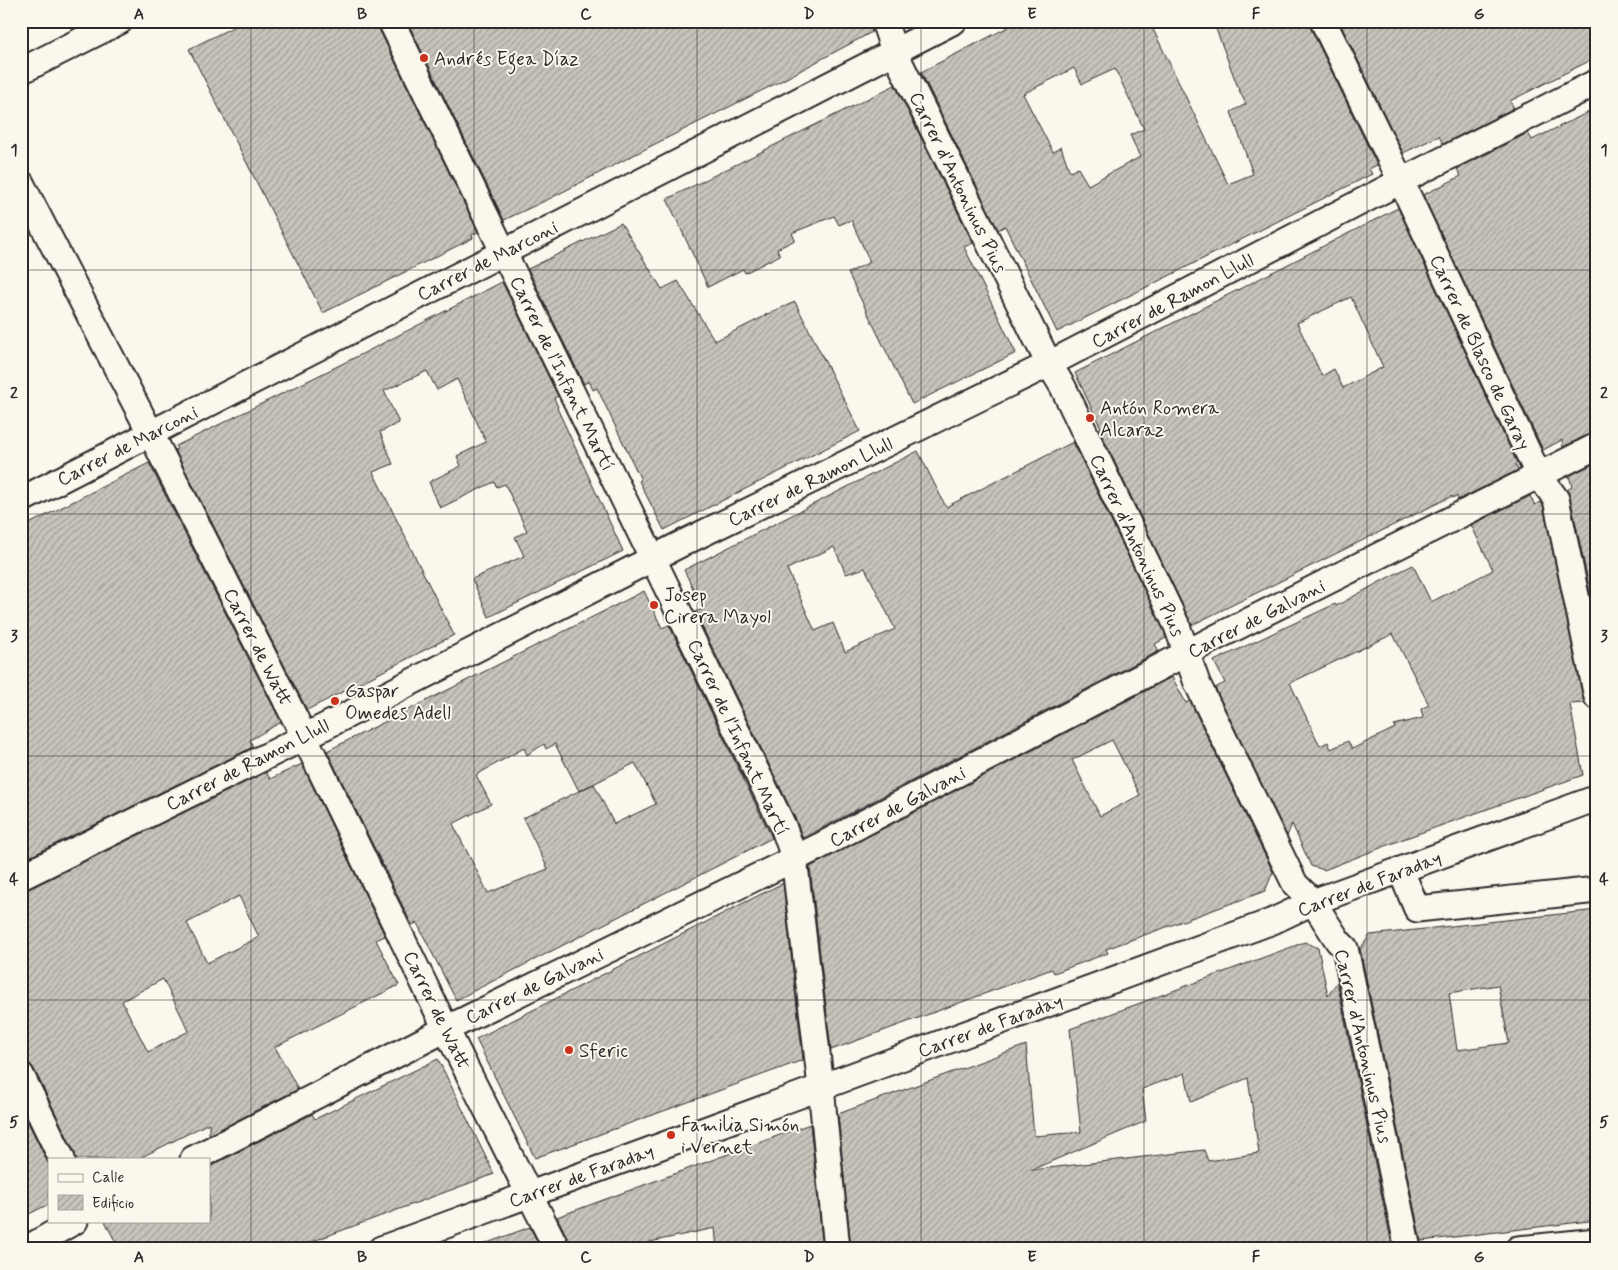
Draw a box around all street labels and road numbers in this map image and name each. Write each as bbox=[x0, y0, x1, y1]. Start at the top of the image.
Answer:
street label: Carrer d'Antoninus Pius bbox=[903, 88, 1013, 278]
street label: Carrer de Marconi bbox=[413, 215, 562, 308]
street label: Carrer de Ramon Llull bbox=[1087, 248, 1258, 355]
street label: Carrer de Blasco de Garay bbox=[1422, 251, 1536, 455]
street label: Carrer de l'Infant Martí bbox=[504, 272, 620, 475]
street label: Carrer de Marconi bbox=[53, 400, 202, 493]
street label: Carrer de Ramon Llull bbox=[724, 432, 897, 533]
street label: Carrer d'Antoninus Pius bbox=[1083, 450, 1190, 642]
street label: Carrer de Galvani bbox=[1184, 574, 1329, 665]
street label: Carrer de Watt bbox=[217, 584, 298, 712]
street label: Carrer de l'Infant Martí bbox=[681, 635, 794, 840]
street label: Carrer de Ramon Llull bbox=[162, 713, 334, 817]
street label: Carrer de Galvani bbox=[825, 761, 970, 854]
street label: Carrer de Faraday bbox=[1294, 845, 1445, 923]
street label: Carrer de Galvani bbox=[461, 942, 608, 1031]
street label: Carrer de Watt bbox=[397, 947, 477, 1075]
street label: Carrer d'Antoninus Pius bbox=[1328, 947, 1397, 1147]
street label: Carrer de Faraday bbox=[915, 989, 1066, 1064]
street label: Carrer de Faraday bbox=[506, 1139, 657, 1214]

